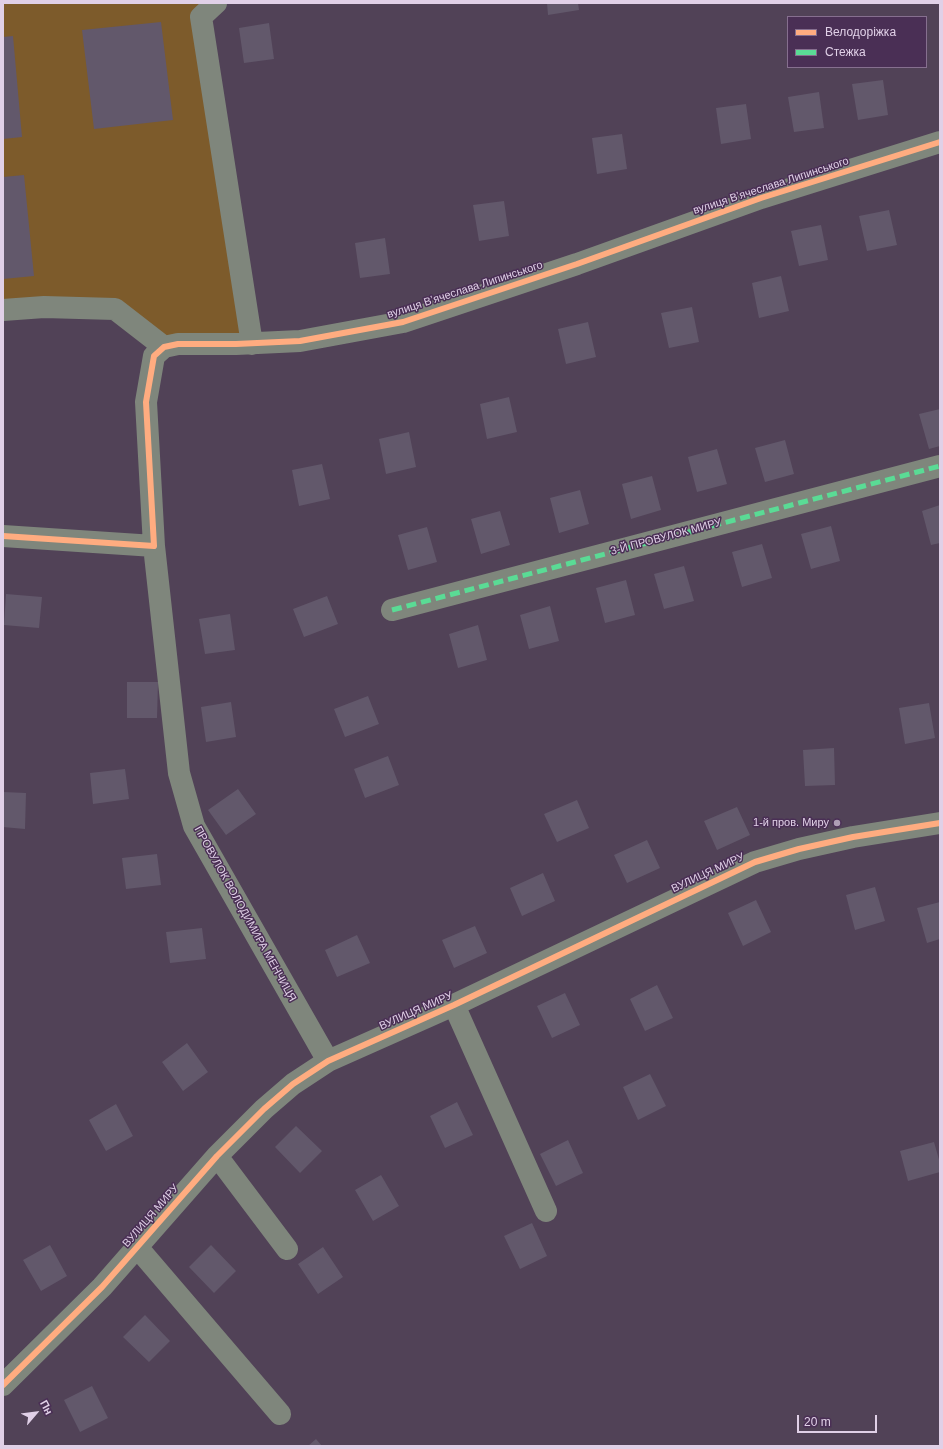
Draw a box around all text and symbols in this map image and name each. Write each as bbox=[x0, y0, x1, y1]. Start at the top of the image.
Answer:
legend bbox=[787, 16, 927, 68]
text: Велодоріжка bbox=[825, 25, 896, 39]
text: Стежка bbox=[825, 45, 866, 59]
street label: вулиця Вʼячеслава Липинського bbox=[691, 155, 851, 217]
street label: вулиця Вʼячеслава Липинського bbox=[385, 259, 545, 321]
street label: 3-Й ПРОВУЛОК МИРУ bbox=[609, 516, 723, 558]
place label: 1-й пров. Миру bbox=[753, 816, 829, 830]
marker: 1-й пров. Миру bbox=[832, 818, 842, 828]
street label: ПРОВУЛОК ВОЛОДИМИРА МЕНЧИЦЯ bbox=[191, 824, 299, 1004]
street label: ВУЛИЦЯ МИРУ bbox=[669, 850, 747, 896]
street label: ВУЛИЦЯ МИРУ bbox=[377, 989, 455, 1033]
street label: ВУЛИЦЯ МИРУ bbox=[120, 1182, 182, 1250]
north arrow bbox=[16, 1393, 56, 1433]
text: Пн bbox=[38, 1398, 55, 1417]
scale bar bbox=[799, 1407, 879, 1433]
text: 20 m bbox=[804, 1415, 831, 1429]

